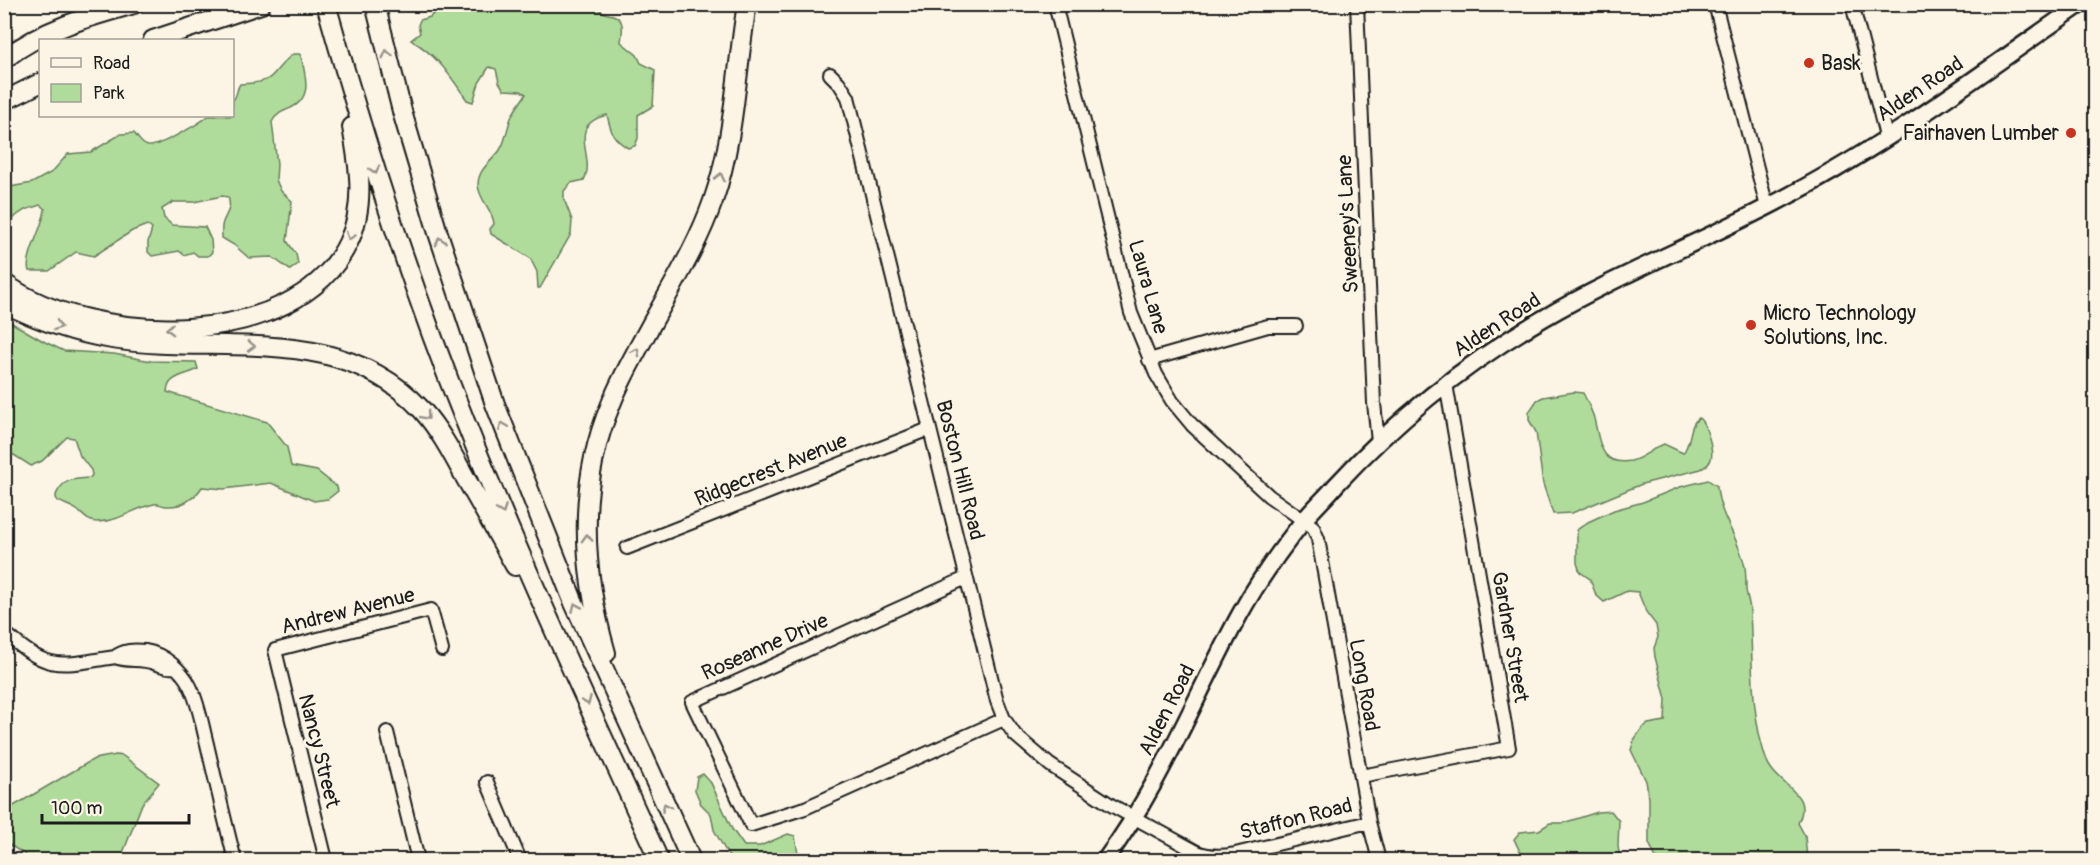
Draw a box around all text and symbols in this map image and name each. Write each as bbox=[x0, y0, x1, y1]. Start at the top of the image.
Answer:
legend bbox=[39, 39, 234, 117]
one-way arrow bbox=[382, 49, 395, 59]
place label: Bask bbox=[1821, 50, 1861, 77]
street label: Alden Road bbox=[1871, 50, 1969, 128]
text: Road bbox=[93, 52, 130, 75]
marker: Bask bbox=[1802, 56, 1816, 70]
text: Park bbox=[93, 82, 125, 105]
place label: Fairhaven Lumber bbox=[1903, 120, 2059, 147]
marker: Fairhaven Lumber bbox=[2064, 126, 2078, 140]
street label: Sweeney's Lane bbox=[1331, 153, 1365, 294]
one-way arrow bbox=[368, 164, 380, 175]
one-way arrow bbox=[713, 172, 726, 182]
one-way arrow bbox=[345, 230, 358, 241]
one-way arrow bbox=[435, 236, 447, 247]
street label: Laura Lane bbox=[1122, 237, 1174, 338]
street label: Alden Road bbox=[1448, 287, 1546, 363]
place label: Micro Technology Solutions, Inc. bbox=[1763, 300, 1916, 351]
marker: Micro Technology Solutions, Inc. bbox=[1744, 318, 1758, 332]
one-way arrow bbox=[52, 319, 63, 331]
one-way arrow bbox=[165, 322, 174, 335]
one-way arrow bbox=[247, 340, 256, 353]
one-way arrow bbox=[629, 348, 640, 359]
street label: Boston Hill Road bbox=[930, 397, 990, 543]
one-way arrow bbox=[419, 409, 430, 420]
one-way arrow bbox=[498, 421, 510, 432]
street label: Ridgecrest Avenue bbox=[691, 427, 852, 513]
one-way arrow bbox=[495, 504, 507, 515]
one-way arrow bbox=[580, 533, 593, 542]
street label: Gardner Street bbox=[1485, 570, 1535, 705]
street label: Andrew Avenue bbox=[278, 581, 418, 641]
one-way arrow bbox=[571, 602, 583, 613]
street label: Roseanne Drive bbox=[697, 607, 833, 687]
street label: Long Road bbox=[1343, 637, 1385, 733]
street label: Alden Road bbox=[1132, 660, 1202, 760]
street label: Nancy Street bbox=[292, 691, 346, 811]
one-way arrow bbox=[580, 695, 592, 706]
scale bar bbox=[42, 787, 189, 825]
street label: Staffon Road bbox=[1237, 792, 1355, 846]
text: 100 m bbox=[51, 797, 103, 820]
one-way arrow bbox=[662, 803, 674, 814]

